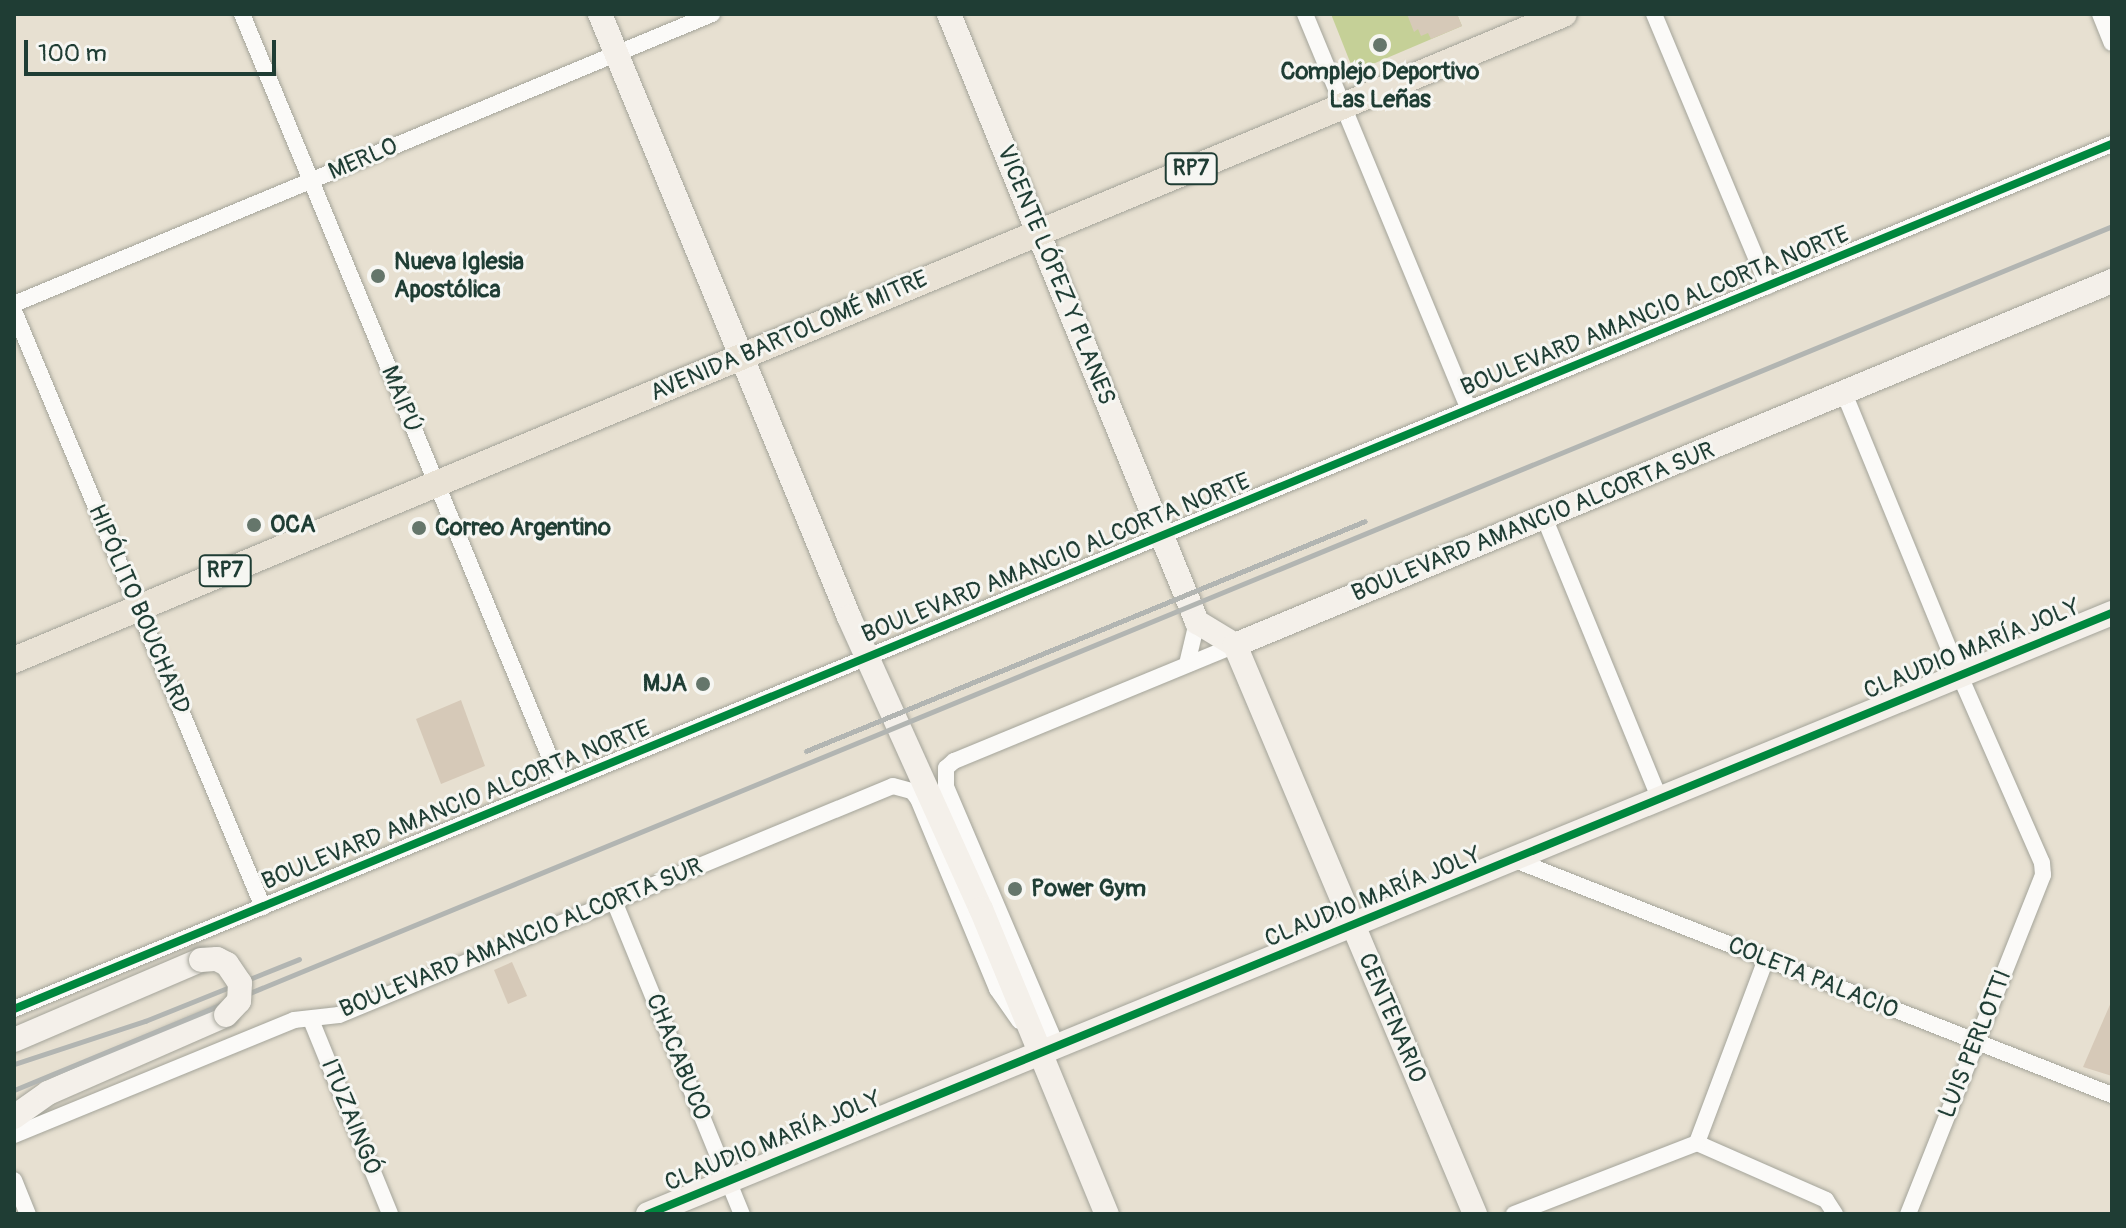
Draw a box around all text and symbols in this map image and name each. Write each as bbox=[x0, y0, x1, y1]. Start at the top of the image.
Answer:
scale bar bbox=[28, 24, 280, 74]
marker: Complejo Deportivo Las Leñas bbox=[1371, 36, 1389, 54]
text: 100 m bbox=[38, 39, 107, 68]
place label: Complejo Deportivo Las Leñas bbox=[1281, 58, 1479, 114]
street label: MERLO bbox=[324, 132, 402, 186]
street label: VICENTE LÓPEZ Y PLANES bbox=[991, 141, 1121, 409]
road number: RP7 bbox=[1163, 151, 1219, 187]
street label: BOULEVARD AMANCIO ALCORTA NORTE bbox=[1457, 220, 1853, 402]
place label: Nueva Iglesia Apostólica bbox=[394, 248, 524, 304]
street label: AVENIDA BARTOLOMÉ MITRE bbox=[646, 264, 932, 408]
marker: Nueva Iglesia Apostólica bbox=[369, 267, 387, 285]
street label: MAIPÚ bbox=[375, 362, 427, 436]
street label: BOULEVARD AMANCIO ALCORTA SUR bbox=[1347, 436, 1719, 608]
street label: BOULEVARD AMANCIO ALCORTA NORTE bbox=[858, 467, 1254, 649]
street label: HIPÓLITO BOUCHARD bbox=[82, 500, 196, 718]
place label: OCA bbox=[270, 511, 316, 539]
place label: Correo Argentino bbox=[435, 514, 611, 542]
marker: OCA bbox=[245, 516, 263, 534]
marker: Correo Argentino bbox=[410, 519, 428, 537]
road number: RP7 bbox=[197, 553, 253, 589]
street label: CLAUDIO MARÍA JOLY bbox=[1860, 592, 2084, 706]
place label: MJA bbox=[643, 670, 687, 698]
marker: MJA bbox=[694, 675, 712, 693]
street label: BOULEVARD AMANCIO ALCORTA NORTE bbox=[258, 714, 654, 896]
street label: CLAUDIO MARÍA JOLY bbox=[1261, 840, 1485, 954]
street label: BOULEVARD AMANCIO ALCORTA SUR bbox=[335, 852, 707, 1024]
place label: Power Gym bbox=[1031, 875, 1146, 903]
marker: Power Gym bbox=[1006, 880, 1024, 898]
street label: COLETA PALACIO bbox=[1724, 931, 1902, 1025]
street label: CENTENARIO bbox=[1352, 949, 1432, 1087]
street label: LUIS PERLOTTI bbox=[1932, 966, 2018, 1122]
street label: CHACABUCO bbox=[640, 990, 716, 1124]
street label: ITUZAINGÓ bbox=[315, 1055, 387, 1179]
street label: CLAUDIO MARÍA JOLY bbox=[661, 1084, 885, 1198]

